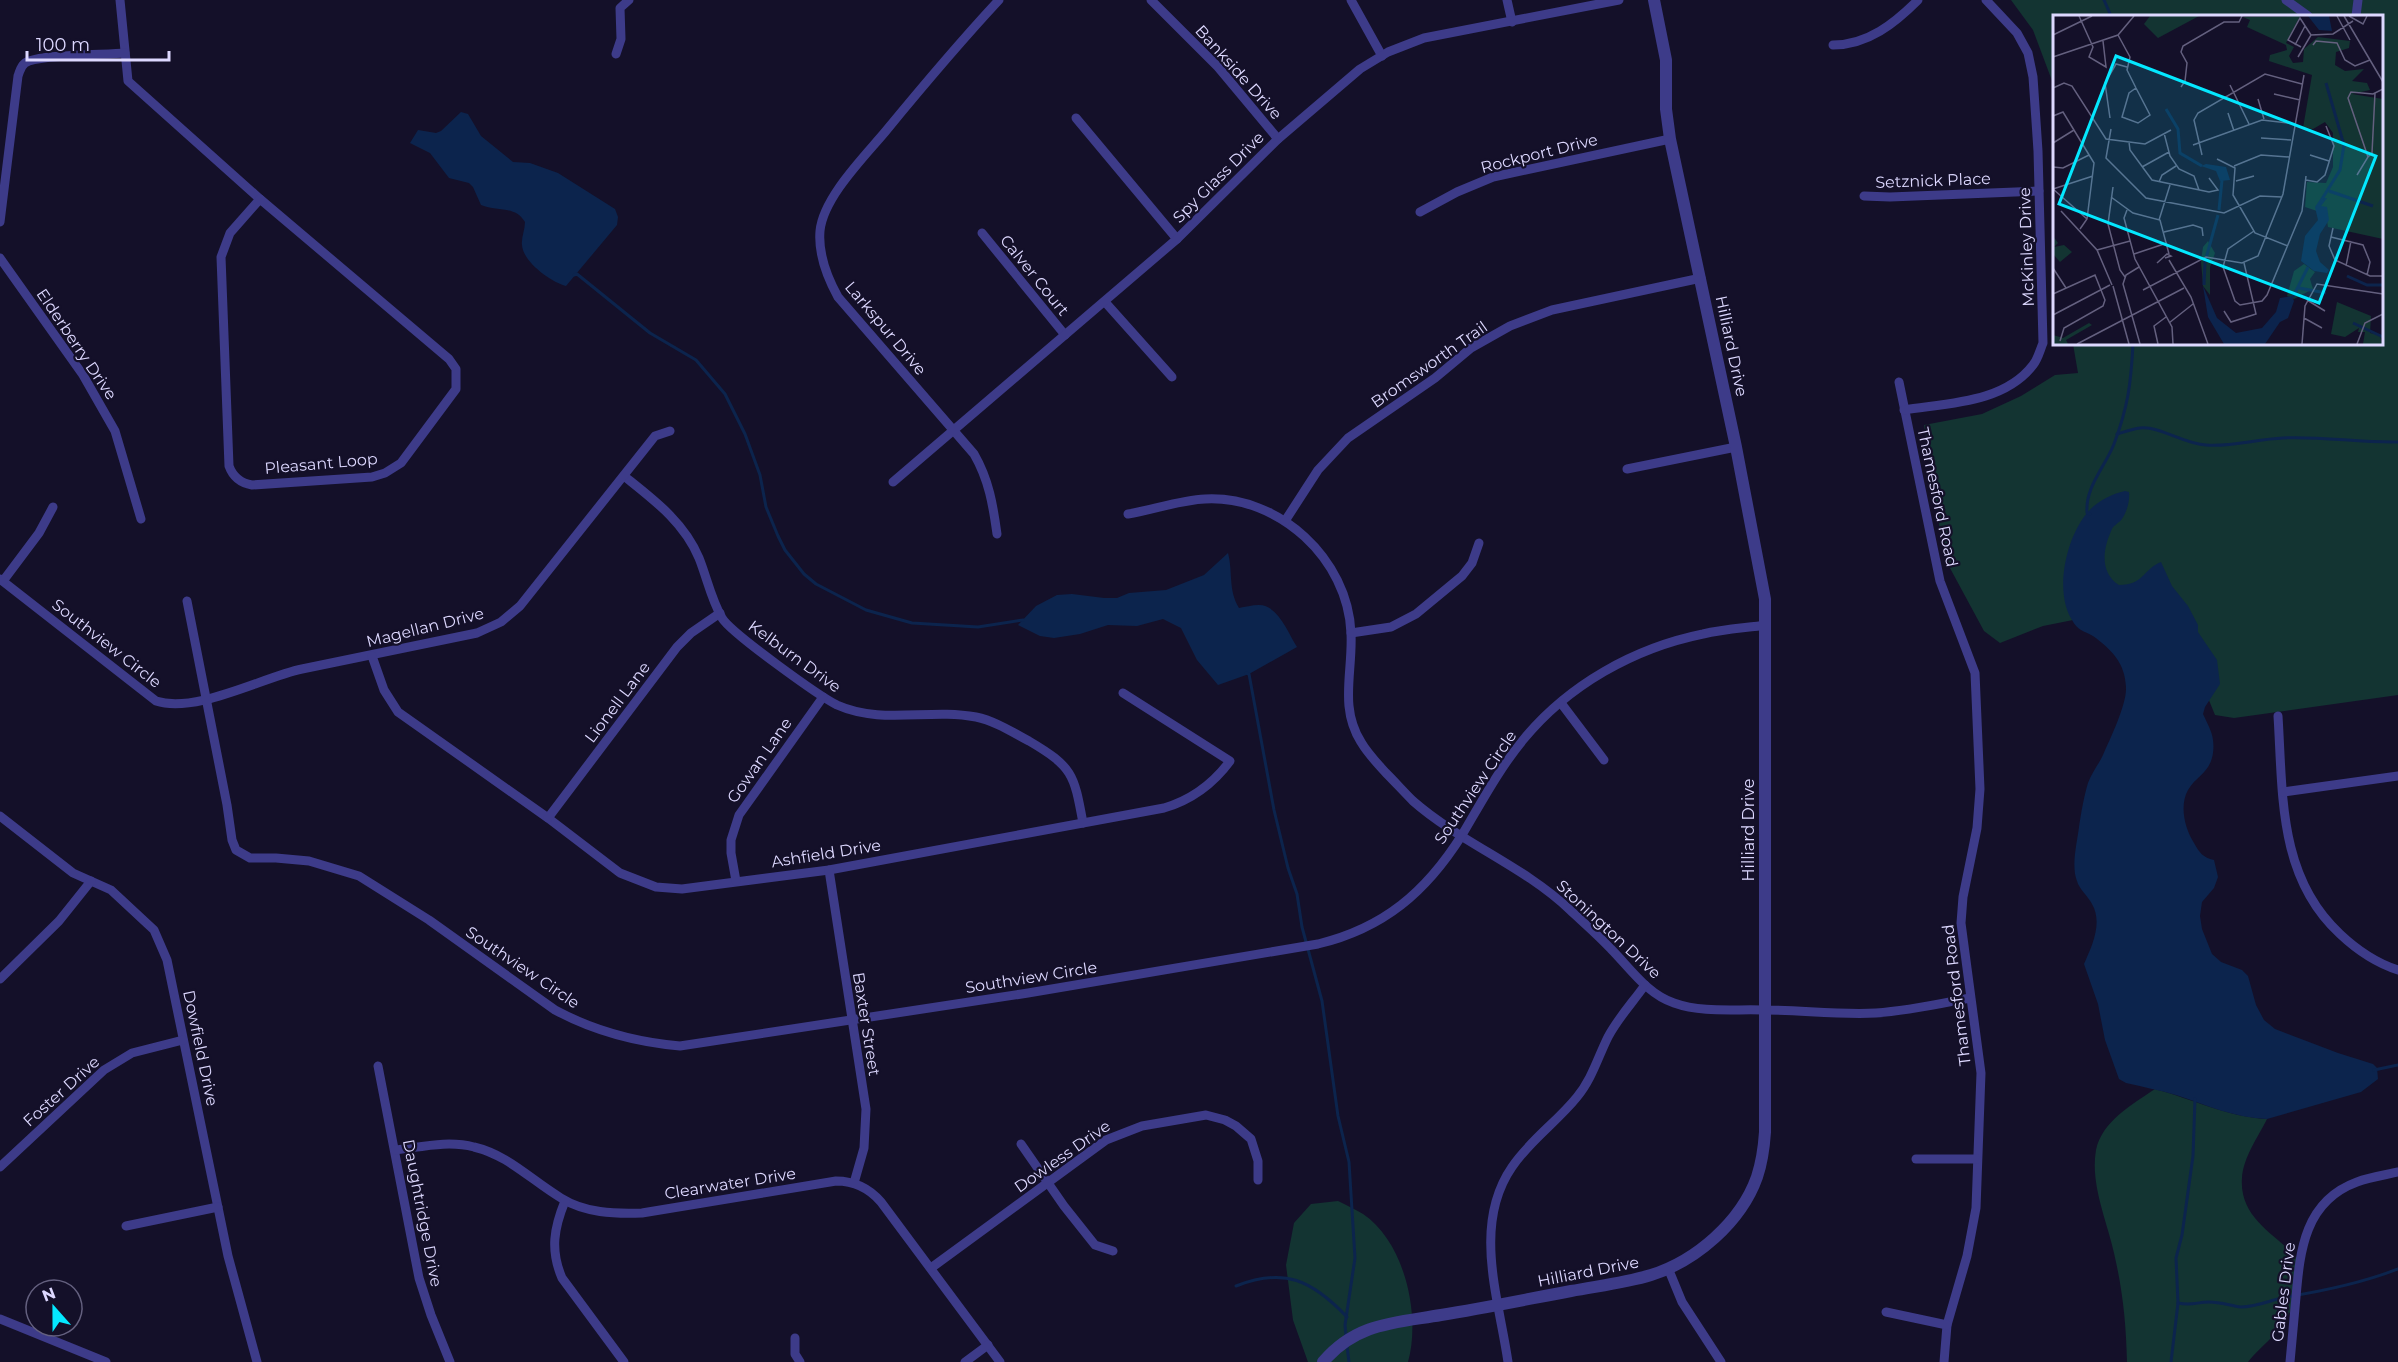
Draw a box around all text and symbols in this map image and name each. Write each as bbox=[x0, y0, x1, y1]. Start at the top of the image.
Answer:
inset map bbox=[2053, 15, 2383, 345]
street label: Bankside Drive bbox=[1191, 21, 1286, 123]
scale bar bbox=[27, 24, 170, 62]
text: 100 m bbox=[36, 34, 90, 56]
street label: Spy Glass Drive bbox=[1169, 128, 1268, 227]
street label: Rockport Drive bbox=[1479, 130, 1600, 177]
street label: Setznick Place bbox=[1875, 169, 1991, 192]
street label: McKinley Drive bbox=[2015, 187, 2038, 307]
street label: Calver Court bbox=[996, 231, 1073, 320]
street label: Larkspur Drive bbox=[841, 278, 930, 379]
street label: Elderberry Drive bbox=[32, 285, 121, 403]
street label: Hilliard Drive bbox=[1712, 294, 1751, 398]
street label: Bromsworth Trail bbox=[1367, 317, 1491, 412]
street label: Thamesford Road bbox=[1913, 426, 1962, 569]
street label: Pleasant Loop bbox=[264, 449, 379, 478]
street label: Southview Circle bbox=[48, 595, 165, 692]
street label: Magellan Drive bbox=[364, 604, 486, 651]
street label: Kelburn Drive bbox=[745, 616, 845, 696]
street label: Lionell Lane bbox=[581, 658, 654, 747]
street label: Gowan Lane bbox=[723, 714, 796, 807]
street label: Southview Circle bbox=[1430, 727, 1521, 848]
street label: Hilliard Drive bbox=[1739, 779, 1758, 881]
street label: Ashfield Drive bbox=[770, 835, 882, 872]
street label: Stonington Drive bbox=[1552, 876, 1665, 983]
street label: Southview Circle bbox=[462, 922, 583, 1013]
street label: Thamesford Road bbox=[1938, 923, 1975, 1067]
street label: Southview Circle bbox=[964, 958, 1098, 997]
street label: Baxter Street bbox=[849, 971, 884, 1078]
street label: Dowfield Drive bbox=[179, 988, 222, 1108]
street label: Foster Drive bbox=[19, 1052, 103, 1131]
street label: Dowless Drive bbox=[1011, 1116, 1114, 1197]
street label: Daughtridge Drive bbox=[399, 1138, 446, 1288]
street label: Clearwater Drive bbox=[663, 1164, 797, 1203]
street label: Gables Drive bbox=[2268, 1241, 2299, 1343]
street label: Hilliard Drive bbox=[1536, 1252, 1640, 1291]
north arrow bbox=[24, 1278, 84, 1338]
text: N bbox=[39, 1283, 58, 1306]

